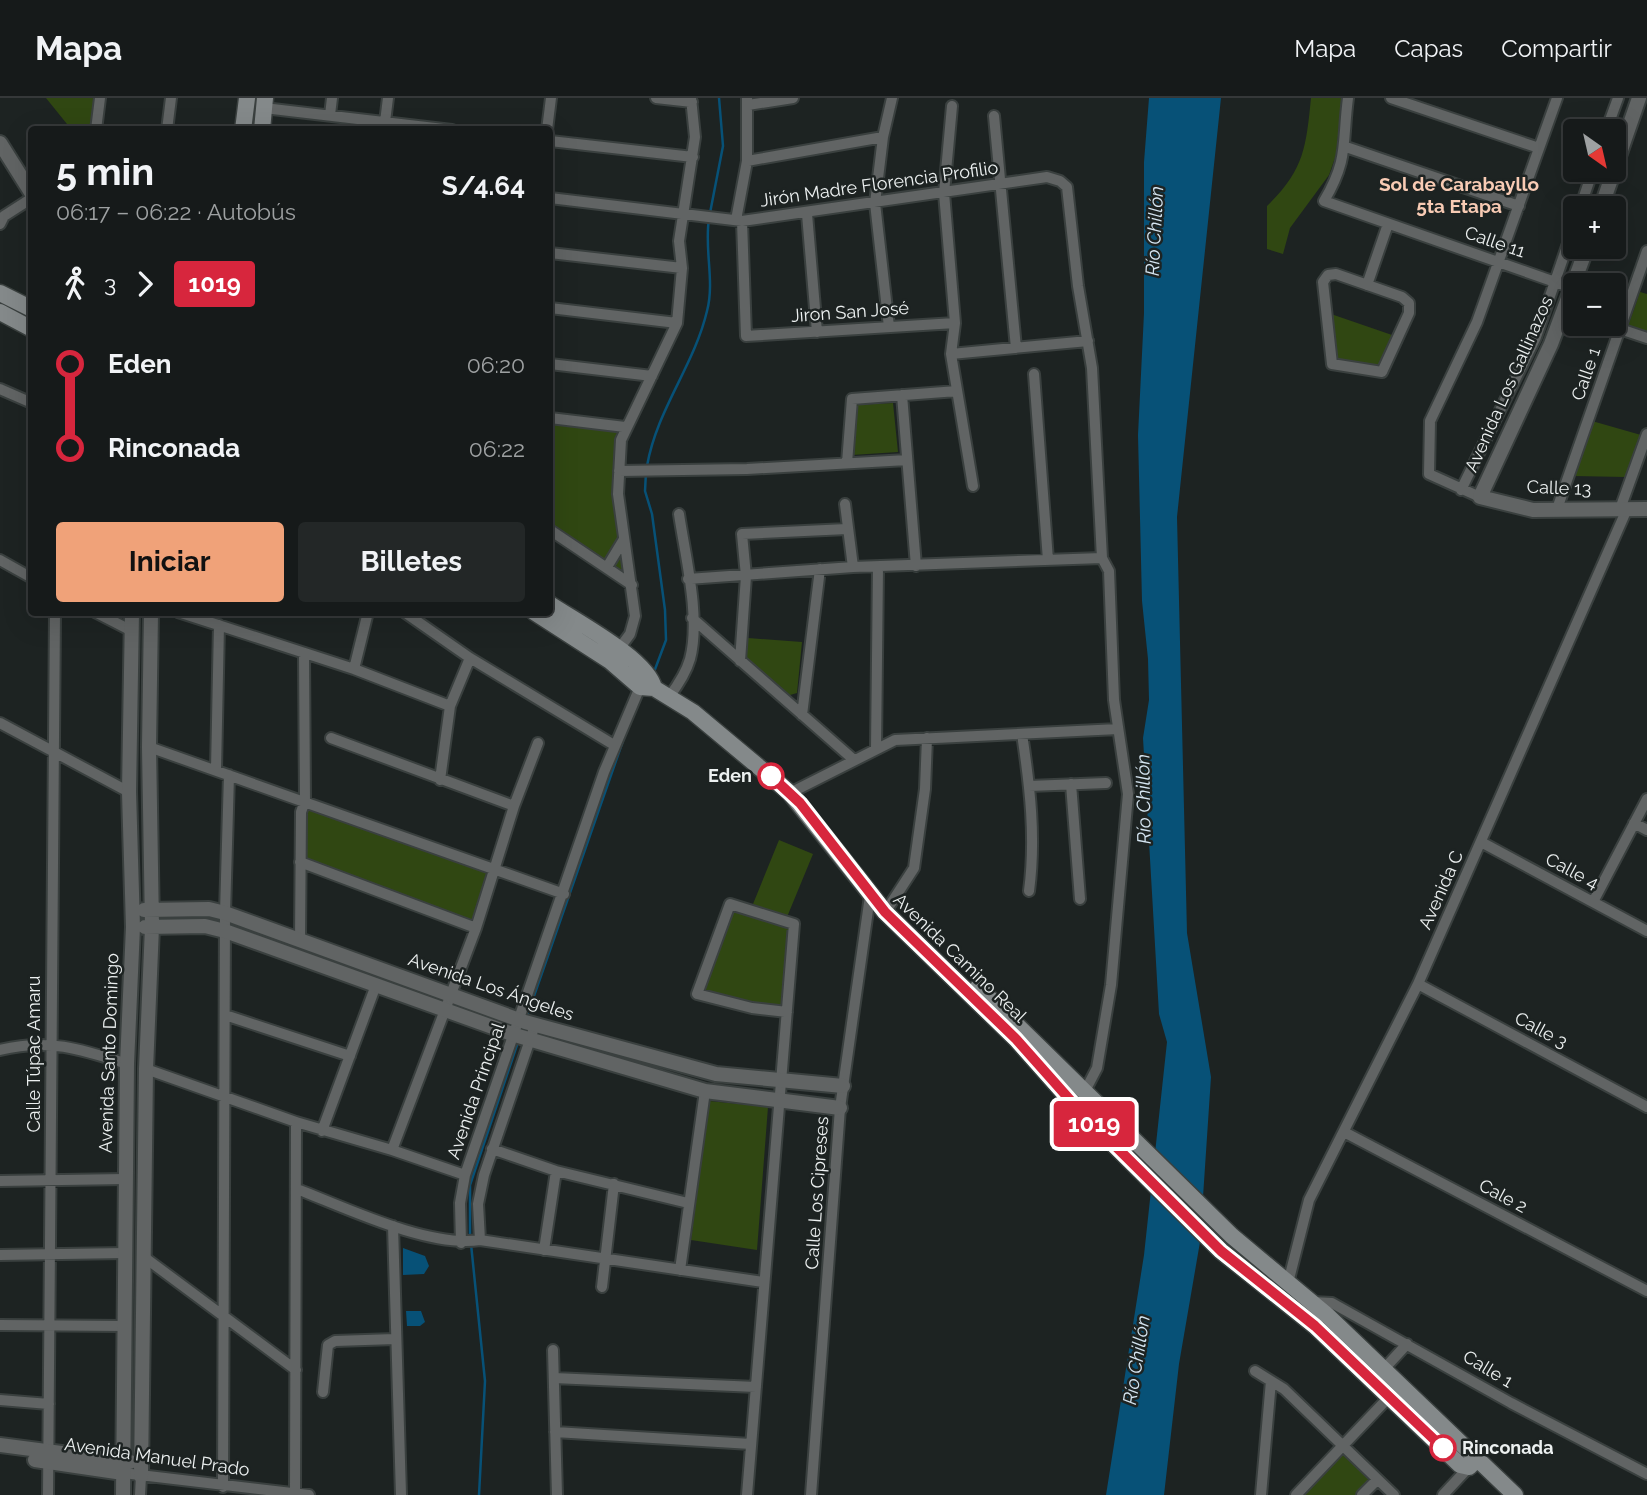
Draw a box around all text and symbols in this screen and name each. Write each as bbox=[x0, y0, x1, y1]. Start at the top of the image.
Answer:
text: Mapa bbox=[35, 29, 122, 68]
text: Mapa bbox=[1294, 34, 1356, 63]
text: Capas bbox=[1394, 34, 1463, 63]
text: Compartir bbox=[1501, 34, 1612, 63]
north arrow bbox=[1563, 119, 1626, 182]
map controls bbox=[1563, 119, 1626, 336]
text: 5 min bbox=[56, 149, 154, 194]
street label: Jirón Madre Florencia Profilio bbox=[759, 156, 1000, 211]
text: S/4.64 bbox=[442, 171, 525, 201]
district label: Sol de Carabayllo 5ta Etapa bbox=[1379, 173, 1539, 217]
water label: Río Chillón bbox=[1141, 185, 1167, 277]
button: + bbox=[1563, 196, 1626, 259]
text: 06:17 – 06:22 · Autobús bbox=[56, 198, 296, 225]
street label: Calle 11 bbox=[1462, 221, 1528, 262]
icon: walk bbox=[56, 265, 94, 303]
icon: forward bbox=[126, 265, 164, 303]
text: 1019 bbox=[188, 269, 241, 298]
text: 3 bbox=[104, 270, 116, 297]
button: − bbox=[1563, 273, 1626, 336]
street label: Avenida Los Gallinazos bbox=[1460, 292, 1557, 475]
street label: Jiron San José bbox=[790, 297, 910, 326]
street label: Calle 1 bbox=[1567, 344, 1604, 403]
text: Eden bbox=[108, 349, 171, 379]
text: 06:20 bbox=[467, 351, 525, 378]
text: Rinconada bbox=[108, 433, 240, 463]
text: 06:22 bbox=[469, 435, 525, 462]
street label: Calle 13 bbox=[1526, 476, 1592, 499]
button: Iniciar bbox=[56, 522, 284, 602]
button: Billetes bbox=[298, 522, 525, 602]
water label: Río Chillón bbox=[1131, 754, 1155, 844]
marker: Eden bbox=[758, 763, 784, 789]
place label: Eden bbox=[708, 765, 752, 786]
street label: Avenida C bbox=[1414, 847, 1467, 932]
street label: Calle 4 bbox=[1542, 848, 1602, 893]
street label: Avenida Camino Real bbox=[890, 889, 1031, 1027]
street label: Avenida Los Ángeles bbox=[406, 947, 577, 1025]
street label: Avenida Santo Domingo bbox=[95, 952, 122, 1153]
street label: Calle Túpac Amaru bbox=[23, 975, 44, 1133]
street label: Calle 3 bbox=[1511, 1007, 1571, 1052]
street label: Avenida Principal bbox=[442, 1020, 509, 1162]
line badge: 1019 bbox=[1045, 1101, 1143, 1147]
text: 1019 bbox=[1068, 1109, 1120, 1138]
street label: Calle Los Cipreses bbox=[801, 1115, 832, 1270]
street label: Cale 2 bbox=[1476, 1174, 1531, 1217]
water label: Río Chillón bbox=[1118, 1314, 1154, 1406]
street label: Calle 1 bbox=[1459, 1345, 1517, 1392]
street label: Avenida Manuel Prado bbox=[63, 1433, 251, 1480]
marker: Rinconada bbox=[1430, 1435, 1456, 1461]
place label: Rinconada bbox=[1462, 1437, 1553, 1458]

